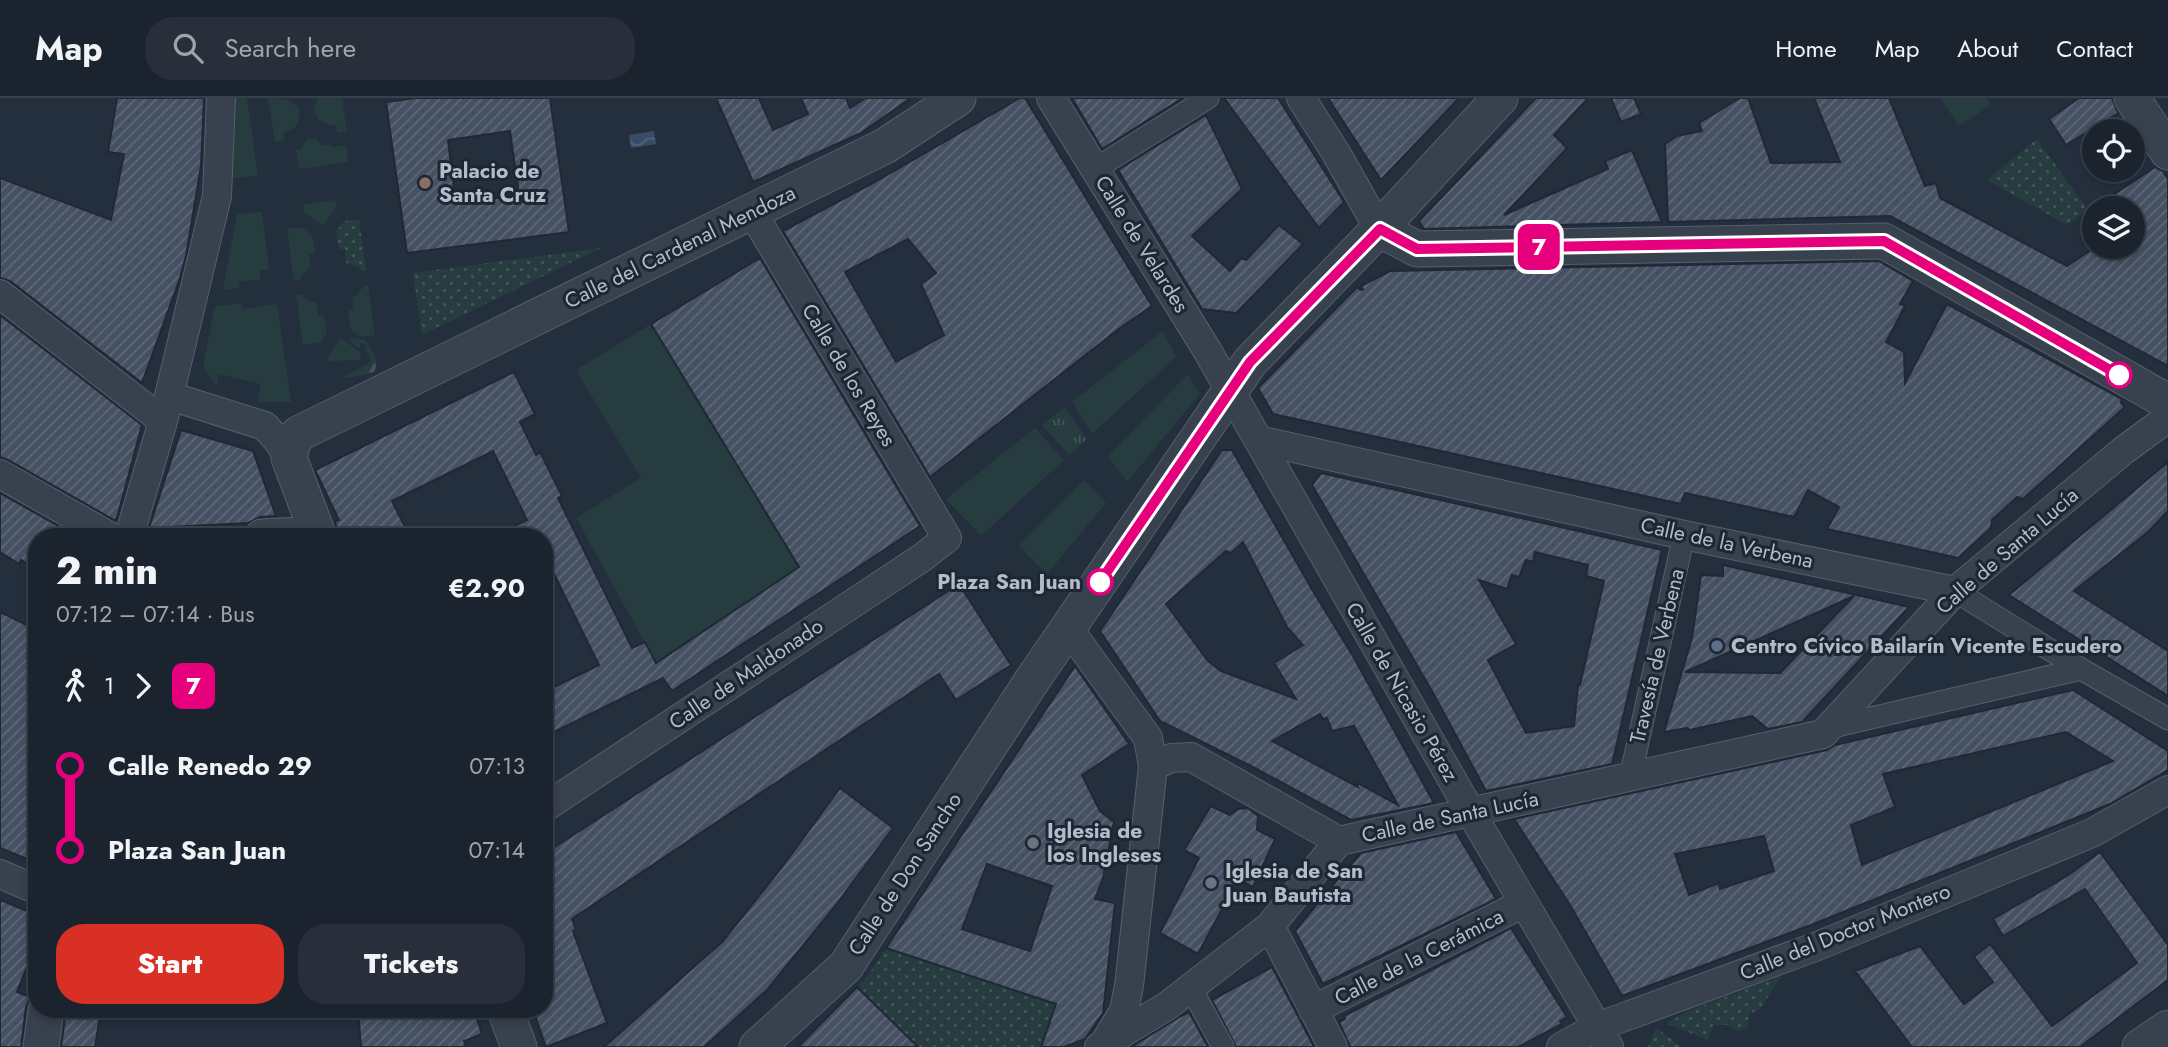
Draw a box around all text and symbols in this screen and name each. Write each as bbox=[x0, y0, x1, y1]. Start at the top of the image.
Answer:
search box bbox=[145, 17, 635, 80]
text: Map bbox=[35, 25, 103, 72]
icon: search bbox=[169, 29, 207, 67]
text: Search here bbox=[225, 29, 356, 67]
text: Home bbox=[1775, 31, 1837, 66]
text: Map bbox=[1875, 31, 1919, 66]
text: About bbox=[1957, 31, 2018, 66]
text: Contact bbox=[2056, 31, 2133, 66]
map controls bbox=[2082, 119, 2145, 259]
button: locate bbox=[2082, 119, 2145, 182]
place label: Palacio de Santa Cruz bbox=[439, 156, 546, 210]
street label: Calle de Velardes bbox=[1088, 170, 1196, 318]
marker: Palacio de Santa Cruz bbox=[417, 175, 433, 191]
street label: Calle del Cardenal Mendoza bbox=[559, 178, 801, 316]
button: layers bbox=[2082, 196, 2145, 259]
line badge: 7 bbox=[1516, 224, 1562, 270]
text: 7 bbox=[1532, 229, 1546, 264]
street label: Calle de los Reyes bbox=[794, 298, 904, 452]
unlabelled marker bbox=[2106, 362, 2132, 388]
street label: Calle de Santa Lucía bbox=[1929, 481, 2085, 621]
street label: Calle de la Verbena bbox=[1638, 510, 1816, 576]
text: 2 min bbox=[56, 543, 158, 598]
street label: Travesía de Verbena bbox=[1622, 566, 1692, 746]
place label: Plaza San Juan bbox=[937, 567, 1081, 597]
text: €2.90 bbox=[448, 569, 525, 607]
marker: Plaza San Juan bbox=[1087, 569, 1113, 595]
text: 07:12 – 07:14 · Bus bbox=[56, 597, 254, 631]
street label: Calle de Nicasio Pérez bbox=[1338, 597, 1466, 788]
street label: Calle de Maldonado bbox=[663, 611, 829, 737]
place label: Centro Cívico Bailarín Vicente Escudero bbox=[1731, 631, 2122, 661]
marker: Centro Cívico Bailarín Vicente Escudero bbox=[1709, 638, 1725, 654]
icon: walk bbox=[56, 667, 94, 705]
icon: forward bbox=[124, 667, 162, 705]
text: 7 bbox=[186, 668, 201, 703]
text: 1 bbox=[104, 669, 114, 703]
text: Calle Renedo 29 bbox=[108, 747, 312, 785]
text: 07:13 bbox=[469, 749, 525, 783]
street label: Calle de Santa Lucía bbox=[1359, 784, 1541, 850]
street label: Calle de Don Sancho bbox=[841, 787, 969, 961]
place label: Iglesia de los Ingleses bbox=[1047, 816, 1162, 870]
text: Plaza San Juan bbox=[108, 831, 286, 869]
text: 07:14 bbox=[468, 833, 525, 867]
marker: Iglesia de los Ingleses bbox=[1025, 835, 1041, 851]
place label: Iglesia de San Juan Bautista bbox=[1221, 856, 1363, 910]
marker: Iglesia de San Juan Bautista bbox=[1203, 875, 1219, 891]
street label: Calle del Doctor Montero bbox=[1735, 876, 1955, 988]
street label: Calle de la Cerámica bbox=[1329, 901, 1509, 1013]
button: Start bbox=[56, 924, 284, 1004]
button: Tickets bbox=[298, 924, 525, 1004]

